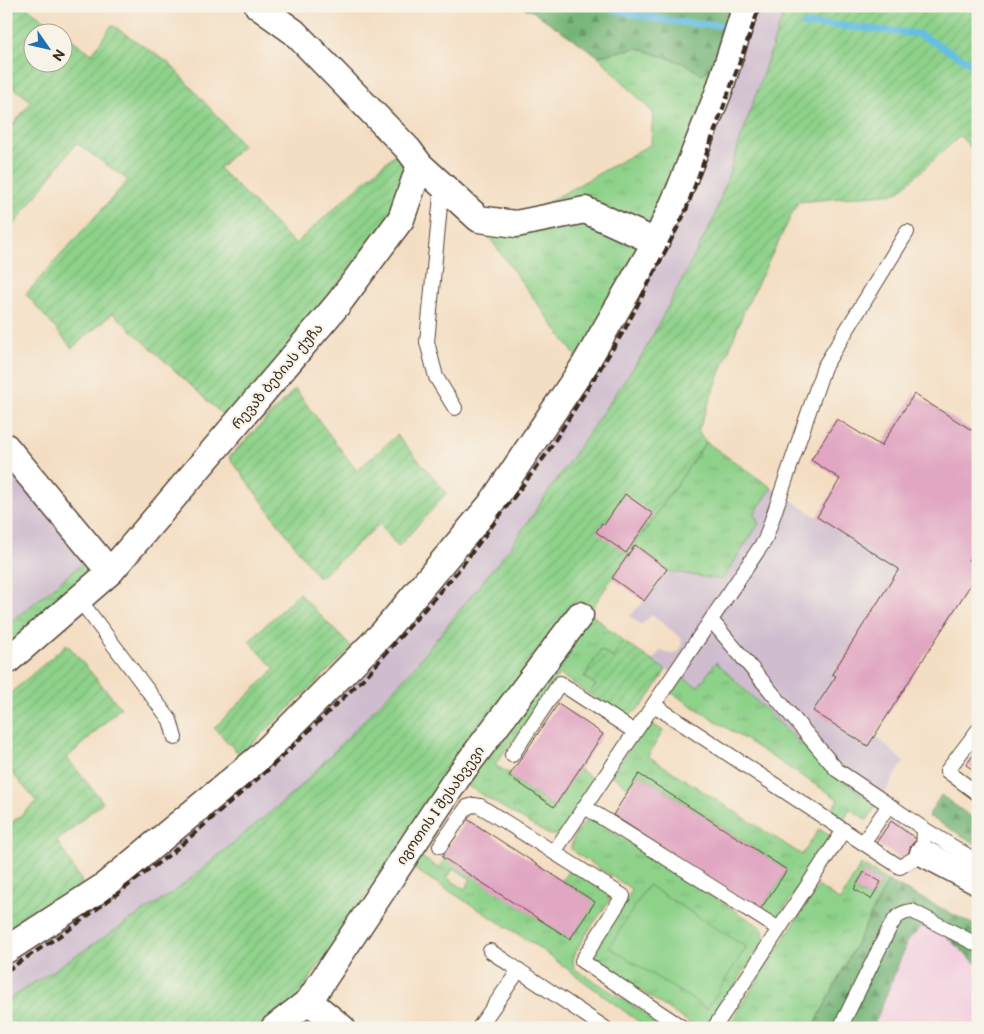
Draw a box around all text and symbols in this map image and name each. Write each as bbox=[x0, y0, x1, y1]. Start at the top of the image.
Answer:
north arrow bbox=[22, 22, 72, 72]
text: N bbox=[48, 46, 68, 64]
street label: რევაზ ბებიას ქუჩა bbox=[228, 320, 327, 433]
street label: იგოთის I შესახვევი bbox=[393, 743, 488, 868]

